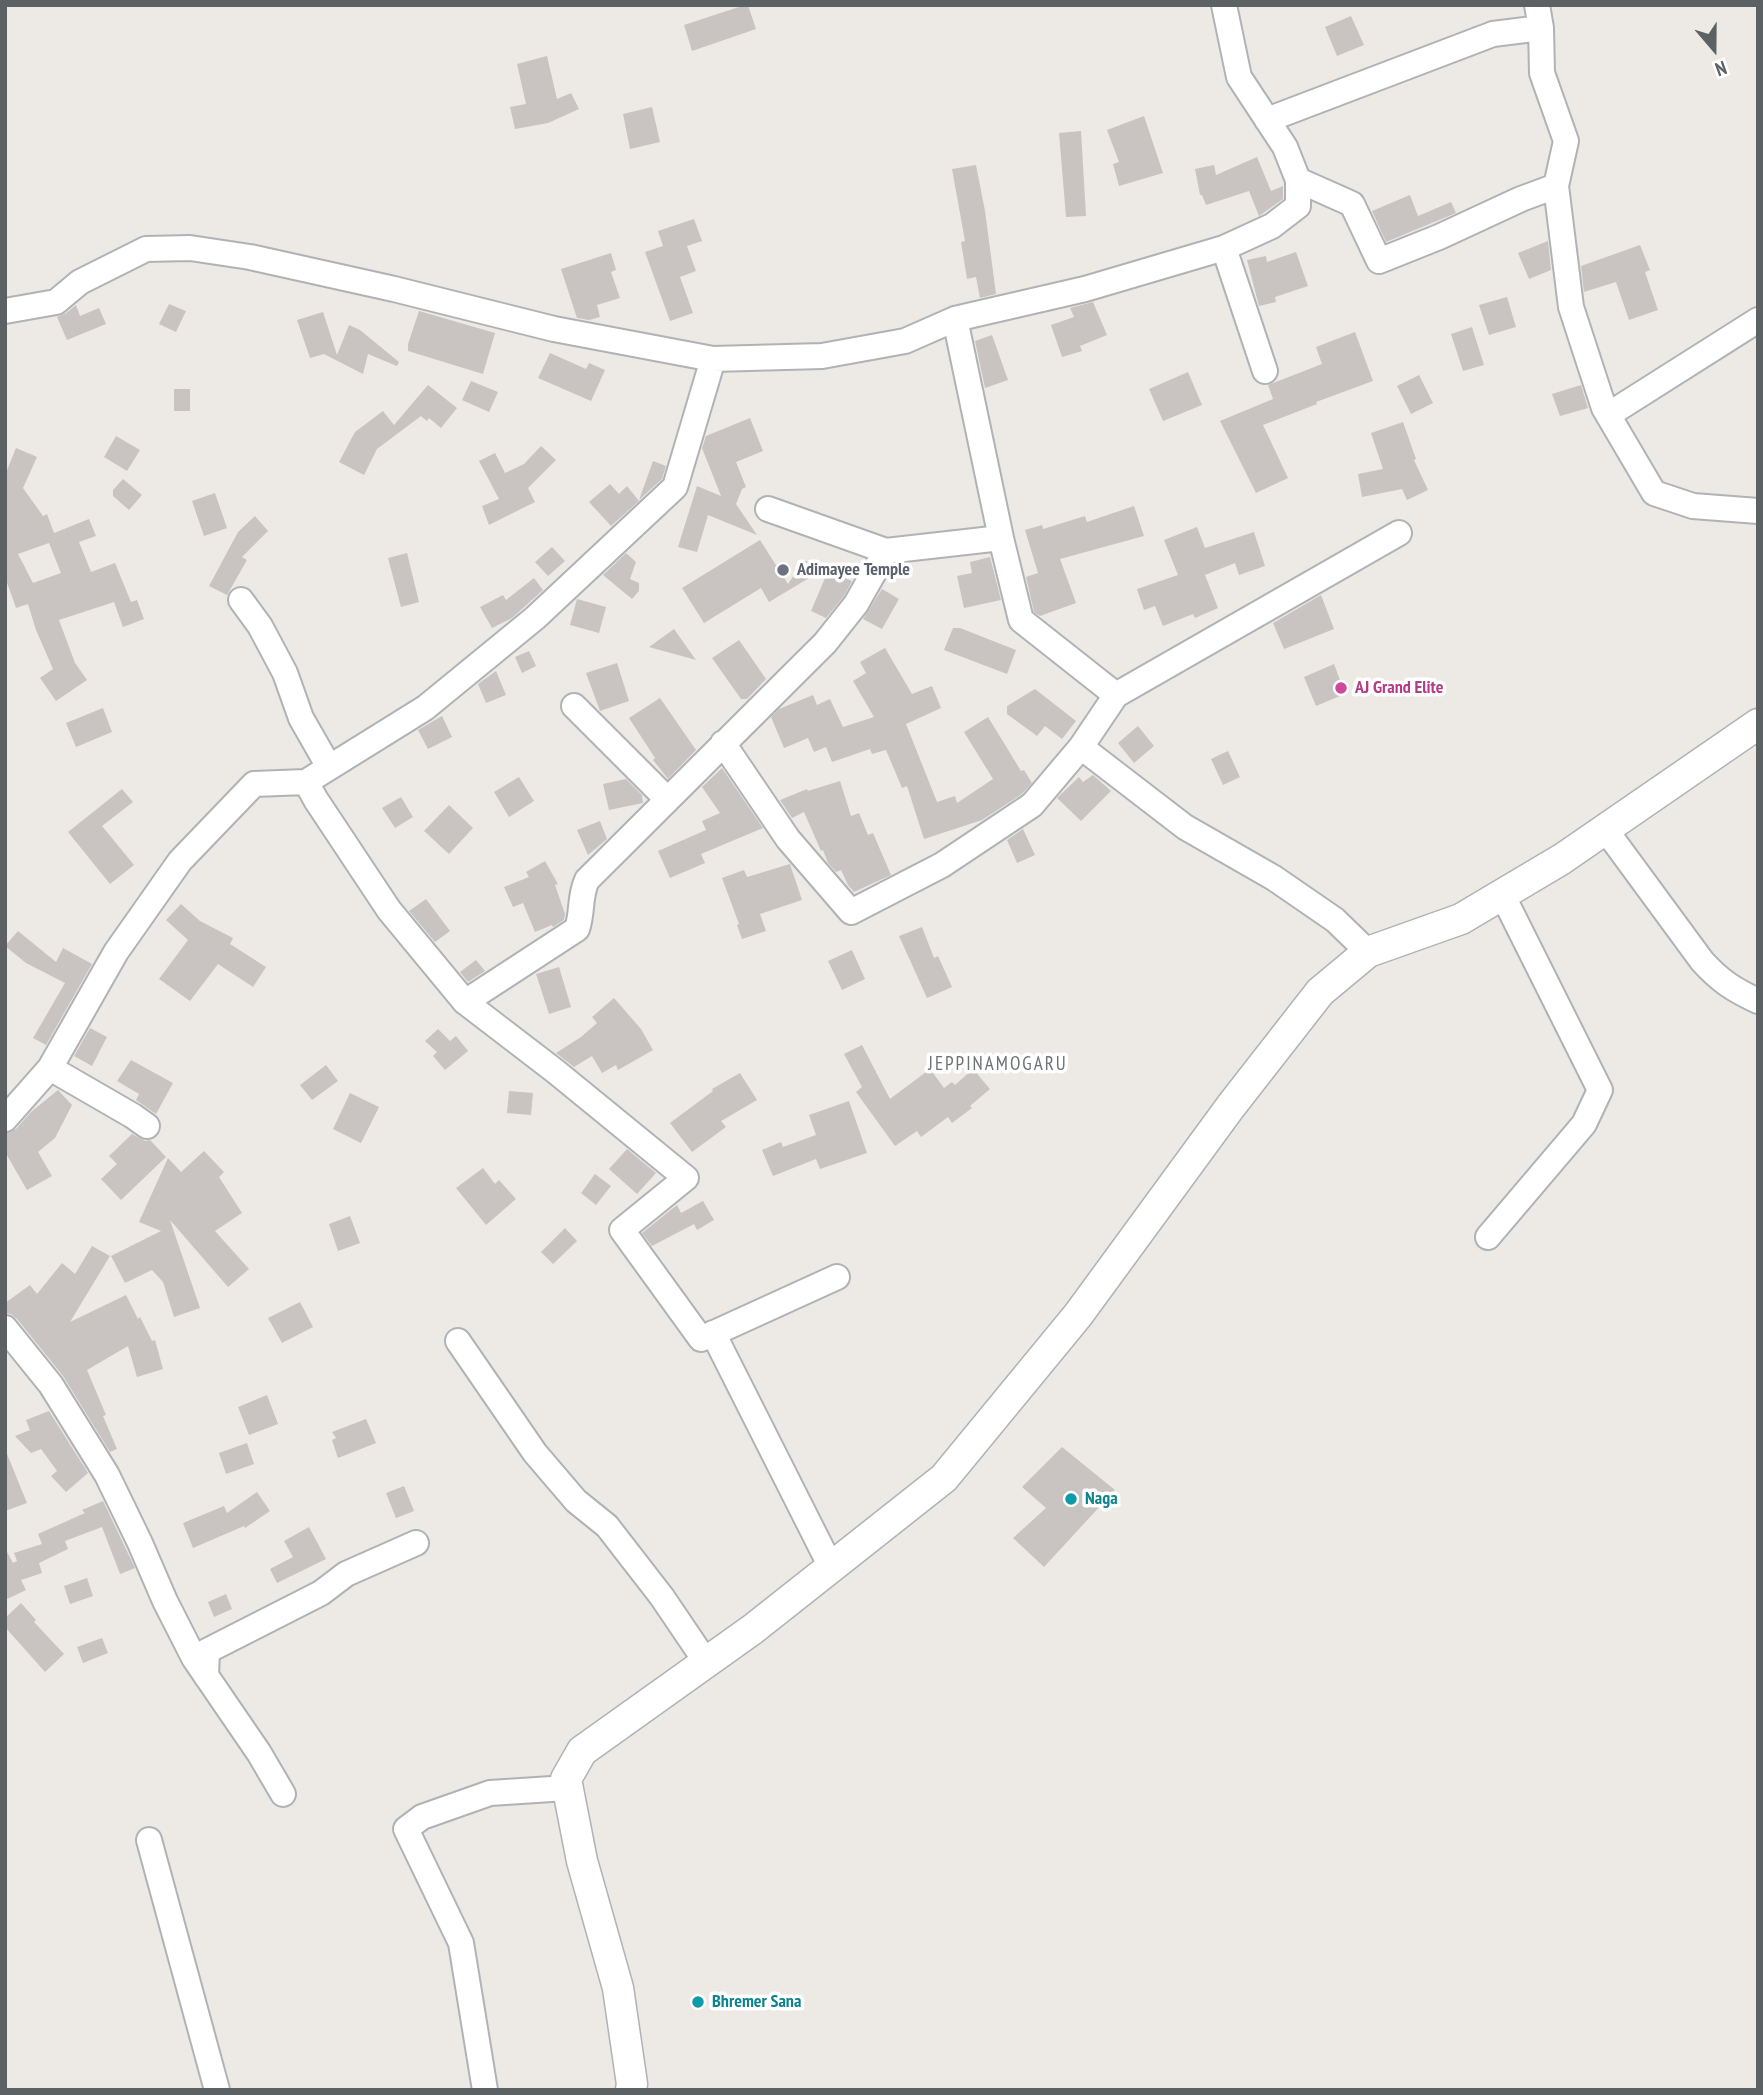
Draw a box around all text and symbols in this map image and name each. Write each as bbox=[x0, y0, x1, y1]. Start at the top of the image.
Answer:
north arrow bbox=[1679, 14, 1749, 84]
text: N bbox=[1712, 56, 1730, 82]
place label: Adimayee Temple bbox=[797, 559, 910, 581]
marker: Adimayee Temple bbox=[775, 562, 791, 578]
place label: AJ Grand Elite bbox=[1355, 677, 1444, 699]
marker: AJ Grand Elite bbox=[1333, 680, 1349, 696]
district label: JEPPINAMOGARU bbox=[930, 1054, 1066, 1076]
place label: Naga bbox=[1085, 1488, 1118, 1510]
marker: Naga bbox=[1063, 1491, 1079, 1507]
place label: Bhremer Sana bbox=[712, 1991, 801, 2013]
marker: Bhremer Sana bbox=[690, 1994, 706, 2010]

